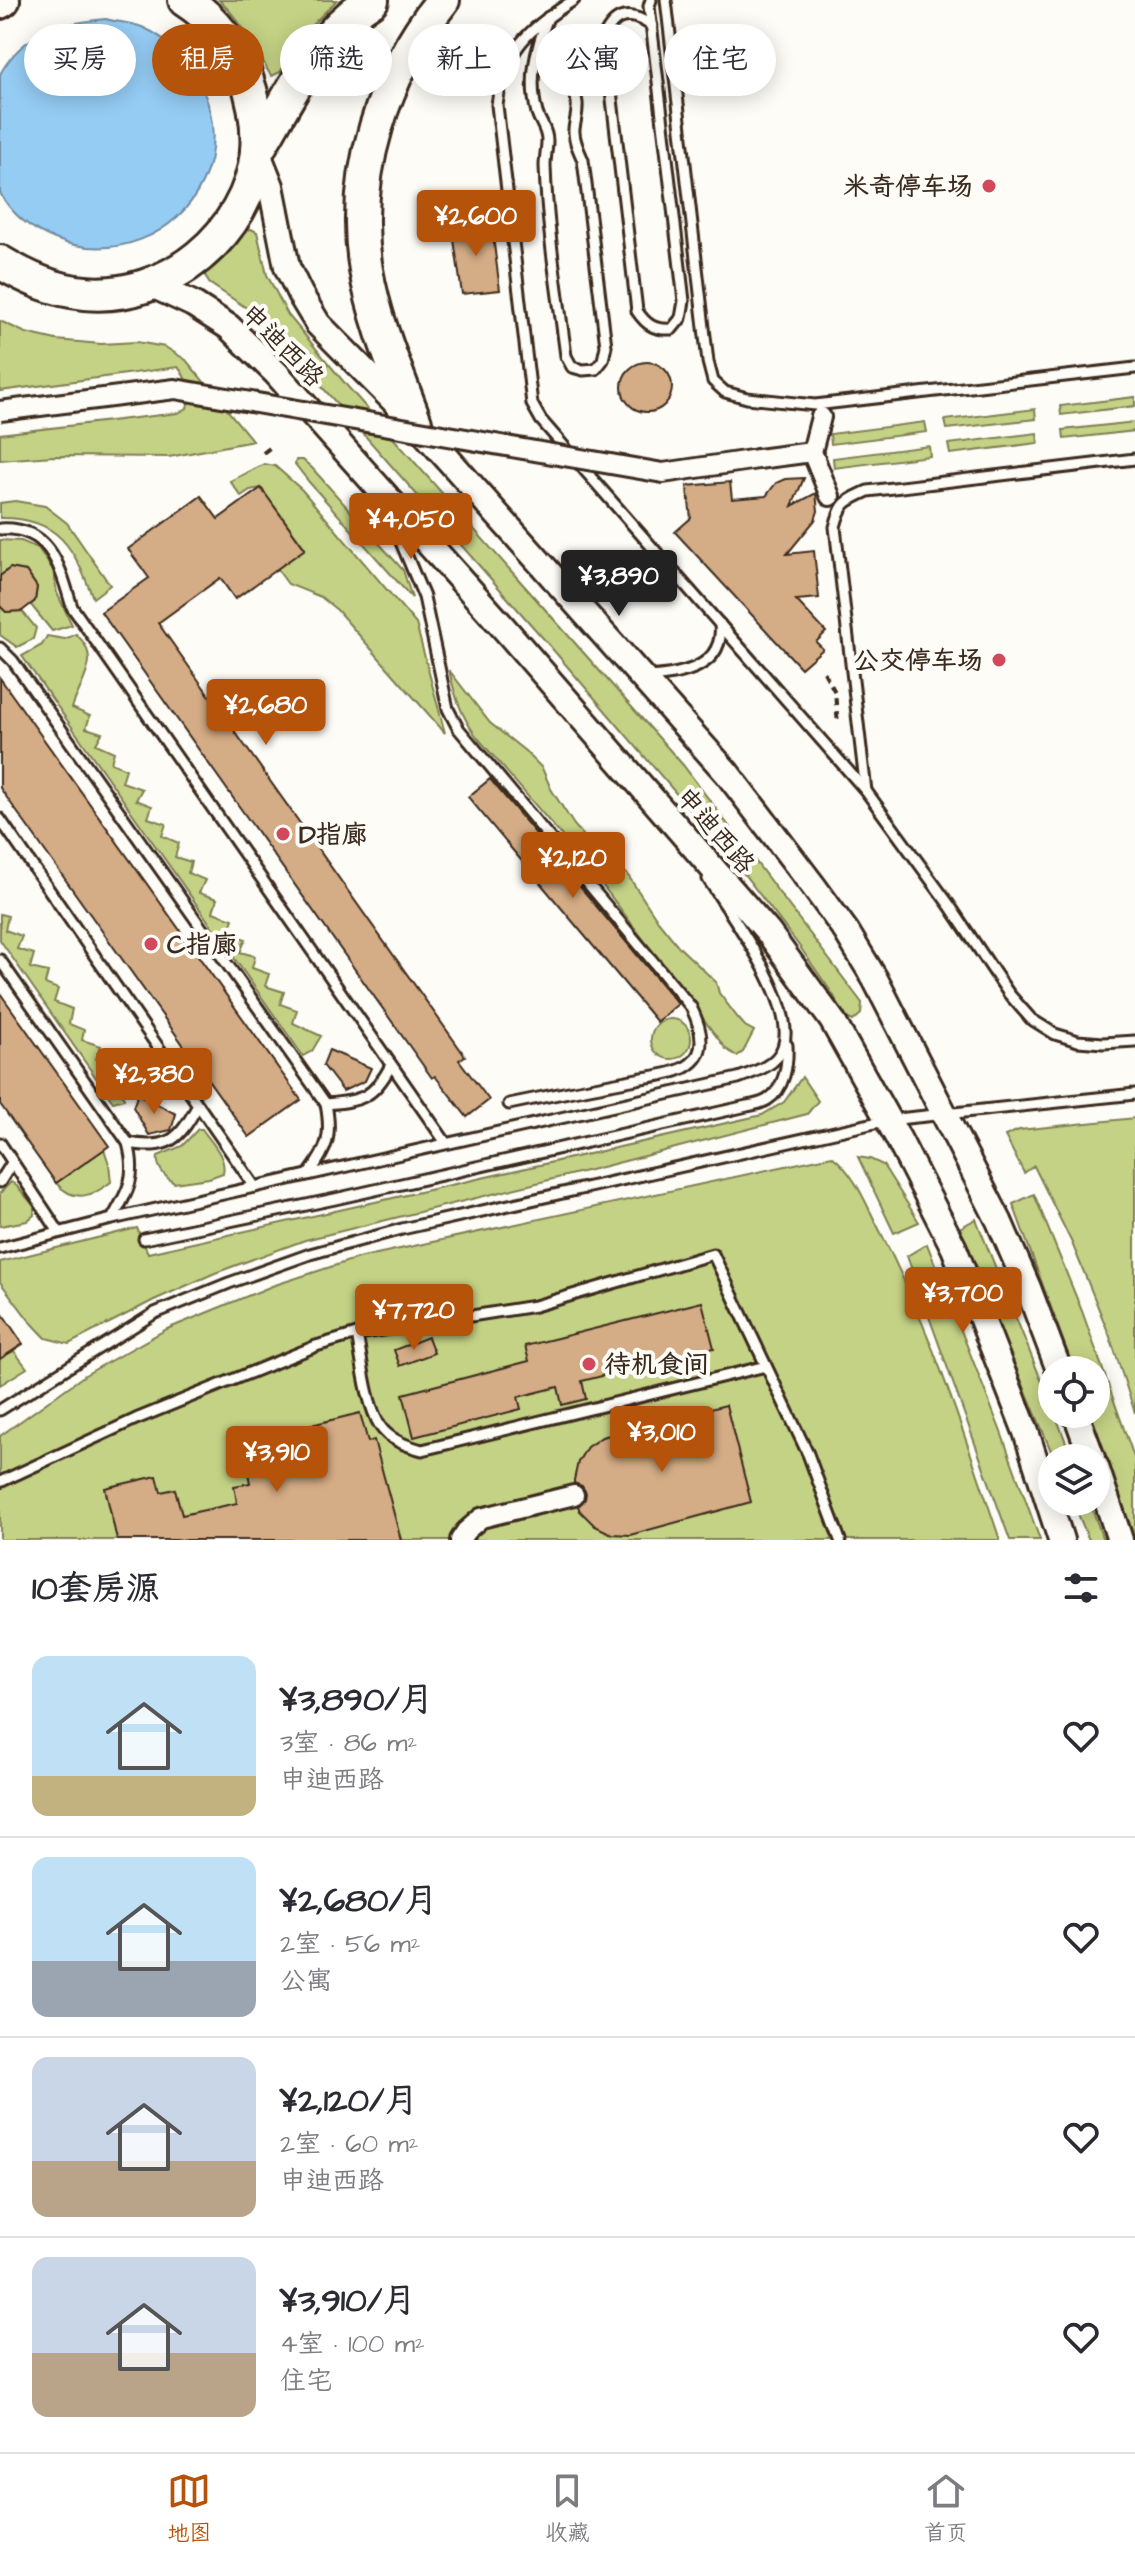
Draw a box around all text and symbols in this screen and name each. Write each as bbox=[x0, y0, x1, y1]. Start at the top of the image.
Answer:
chip: 买房 bbox=[24, 24, 136, 96]
chip: 租房 bbox=[152, 24, 264, 96]
chip: 筛选 bbox=[280, 24, 392, 96]
chip: 新上 bbox=[408, 24, 520, 96]
chip: 公寓 bbox=[536, 24, 648, 96]
chip: 住宅 bbox=[664, 24, 776, 96]
place label: 米奇停车场 bbox=[843, 169, 973, 205]
marker: 米奇停车场 bbox=[980, 177, 998, 195]
pin: ¥2,600 bbox=[411, 190, 541, 258]
text: ¥2,600 bbox=[435, 198, 517, 234]
street label: 申迪西路 bbox=[233, 296, 332, 395]
pin: ¥4,050 bbox=[346, 493, 476, 561]
text: ¥4,050 bbox=[367, 501, 455, 537]
pin: ¥3,890 bbox=[554, 550, 684, 618]
text: ¥3,890 bbox=[579, 558, 659, 594]
place label: 公交停车场 bbox=[853, 643, 983, 679]
marker: 公交停车场 bbox=[990, 651, 1008, 669]
pin: ¥2,680 bbox=[201, 679, 331, 747]
text: ¥2,680 bbox=[225, 687, 307, 723]
street label: 申迪西路 bbox=[668, 780, 763, 882]
place label: D指廊 bbox=[299, 817, 368, 853]
marker: D指廊 bbox=[274, 825, 292, 843]
pin: ¥2,120 bbox=[508, 832, 638, 900]
text: ¥2,120 bbox=[539, 840, 607, 876]
place label: C指廊 bbox=[167, 927, 237, 963]
marker: C指廊 bbox=[142, 935, 160, 953]
pin: ¥2,380 bbox=[89, 1048, 219, 1116]
text: ¥2,380 bbox=[114, 1056, 194, 1092]
pin: ¥3,700 bbox=[898, 1267, 1028, 1335]
text: ¥3,700 bbox=[923, 1275, 1003, 1311]
pin: ¥7,720 bbox=[349, 1284, 479, 1352]
text: ¥7,720 bbox=[373, 1292, 455, 1328]
place label: 待机食间 bbox=[605, 1347, 709, 1383]
marker: 待机食间 bbox=[580, 1355, 598, 1373]
map controls bbox=[1038, 1356, 1110, 1516]
button: locate bbox=[1038, 1356, 1110, 1428]
pin: ¥3,010 bbox=[597, 1406, 727, 1474]
text: ¥3,010 bbox=[628, 1414, 696, 1450]
pin: ¥3,910 bbox=[212, 1426, 342, 1494]
text: ¥3,910 bbox=[244, 1434, 310, 1470]
button: layers bbox=[1038, 1444, 1110, 1516]
text: 10套房源 bbox=[32, 1565, 160, 1613]
icon: filters bbox=[1059, 1566, 1103, 1610]
text: ¥3,890/月 bbox=[280, 1676, 434, 1724]
icon: home bbox=[96, 1688, 192, 1784]
icon: heart bbox=[1059, 1714, 1103, 1758]
text: 3室 · 86 m² bbox=[280, 1725, 417, 1761]
text: 申迪西路 bbox=[280, 1762, 384, 1798]
text: ¥2,680/月 bbox=[280, 1877, 438, 1925]
icon: home bbox=[96, 1889, 192, 1985]
icon: heart bbox=[1059, 1915, 1103, 1959]
text: 2室 · 56 m² bbox=[280, 1926, 420, 1962]
text: 公寓 bbox=[280, 1963, 332, 1999]
text: ¥2,120/月 bbox=[280, 2077, 418, 2125]
icon: home bbox=[96, 2089, 192, 2185]
icon: heart bbox=[1059, 2115, 1103, 2159]
text: 2室 · 60 m² bbox=[280, 2126, 418, 2162]
text: 申迪西路 bbox=[280, 2163, 384, 2199]
text: ¥3,910/月 bbox=[280, 2277, 416, 2325]
icon: home bbox=[96, 2289, 192, 2385]
icon: heart bbox=[1059, 2315, 1103, 2359]
text: 4室 · 100 m² bbox=[280, 2326, 425, 2362]
text: 住宅 bbox=[280, 2363, 332, 2399]
tab: 地图 bbox=[167, 2469, 211, 2549]
tab: 收藏 bbox=[545, 2469, 590, 2549]
tab: 首页 bbox=[924, 2469, 968, 2549]

